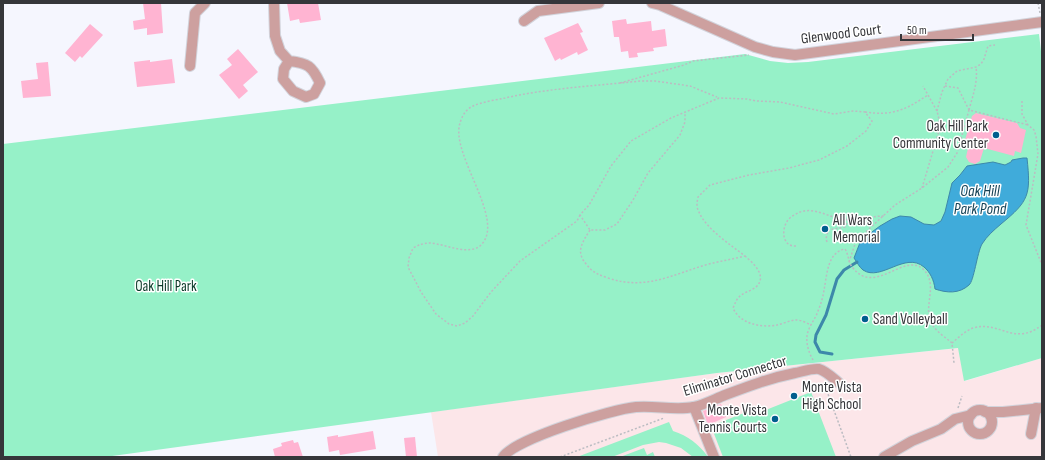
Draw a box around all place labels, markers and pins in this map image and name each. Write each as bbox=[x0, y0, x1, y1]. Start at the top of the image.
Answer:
place label: Oak Hill Park Community Center bbox=[893, 117, 989, 153]
marker: Oak Hill Park Community Center bbox=[991, 130, 1001, 140]
place label: All Wars Memorial bbox=[832, 211, 879, 247]
marker: All Wars Memorial bbox=[820, 224, 830, 234]
place label: Sand Volleyball bbox=[873, 310, 948, 329]
marker: Sand Volleyball bbox=[860, 314, 870, 324]
place label: Monte Vista High School bbox=[802, 378, 862, 414]
marker: Monte Vista High School bbox=[789, 391, 799, 401]
place label: Monte Vista Tennis Courts bbox=[698, 401, 767, 437]
marker: Monte Vista Tennis Courts bbox=[770, 414, 780, 424]

